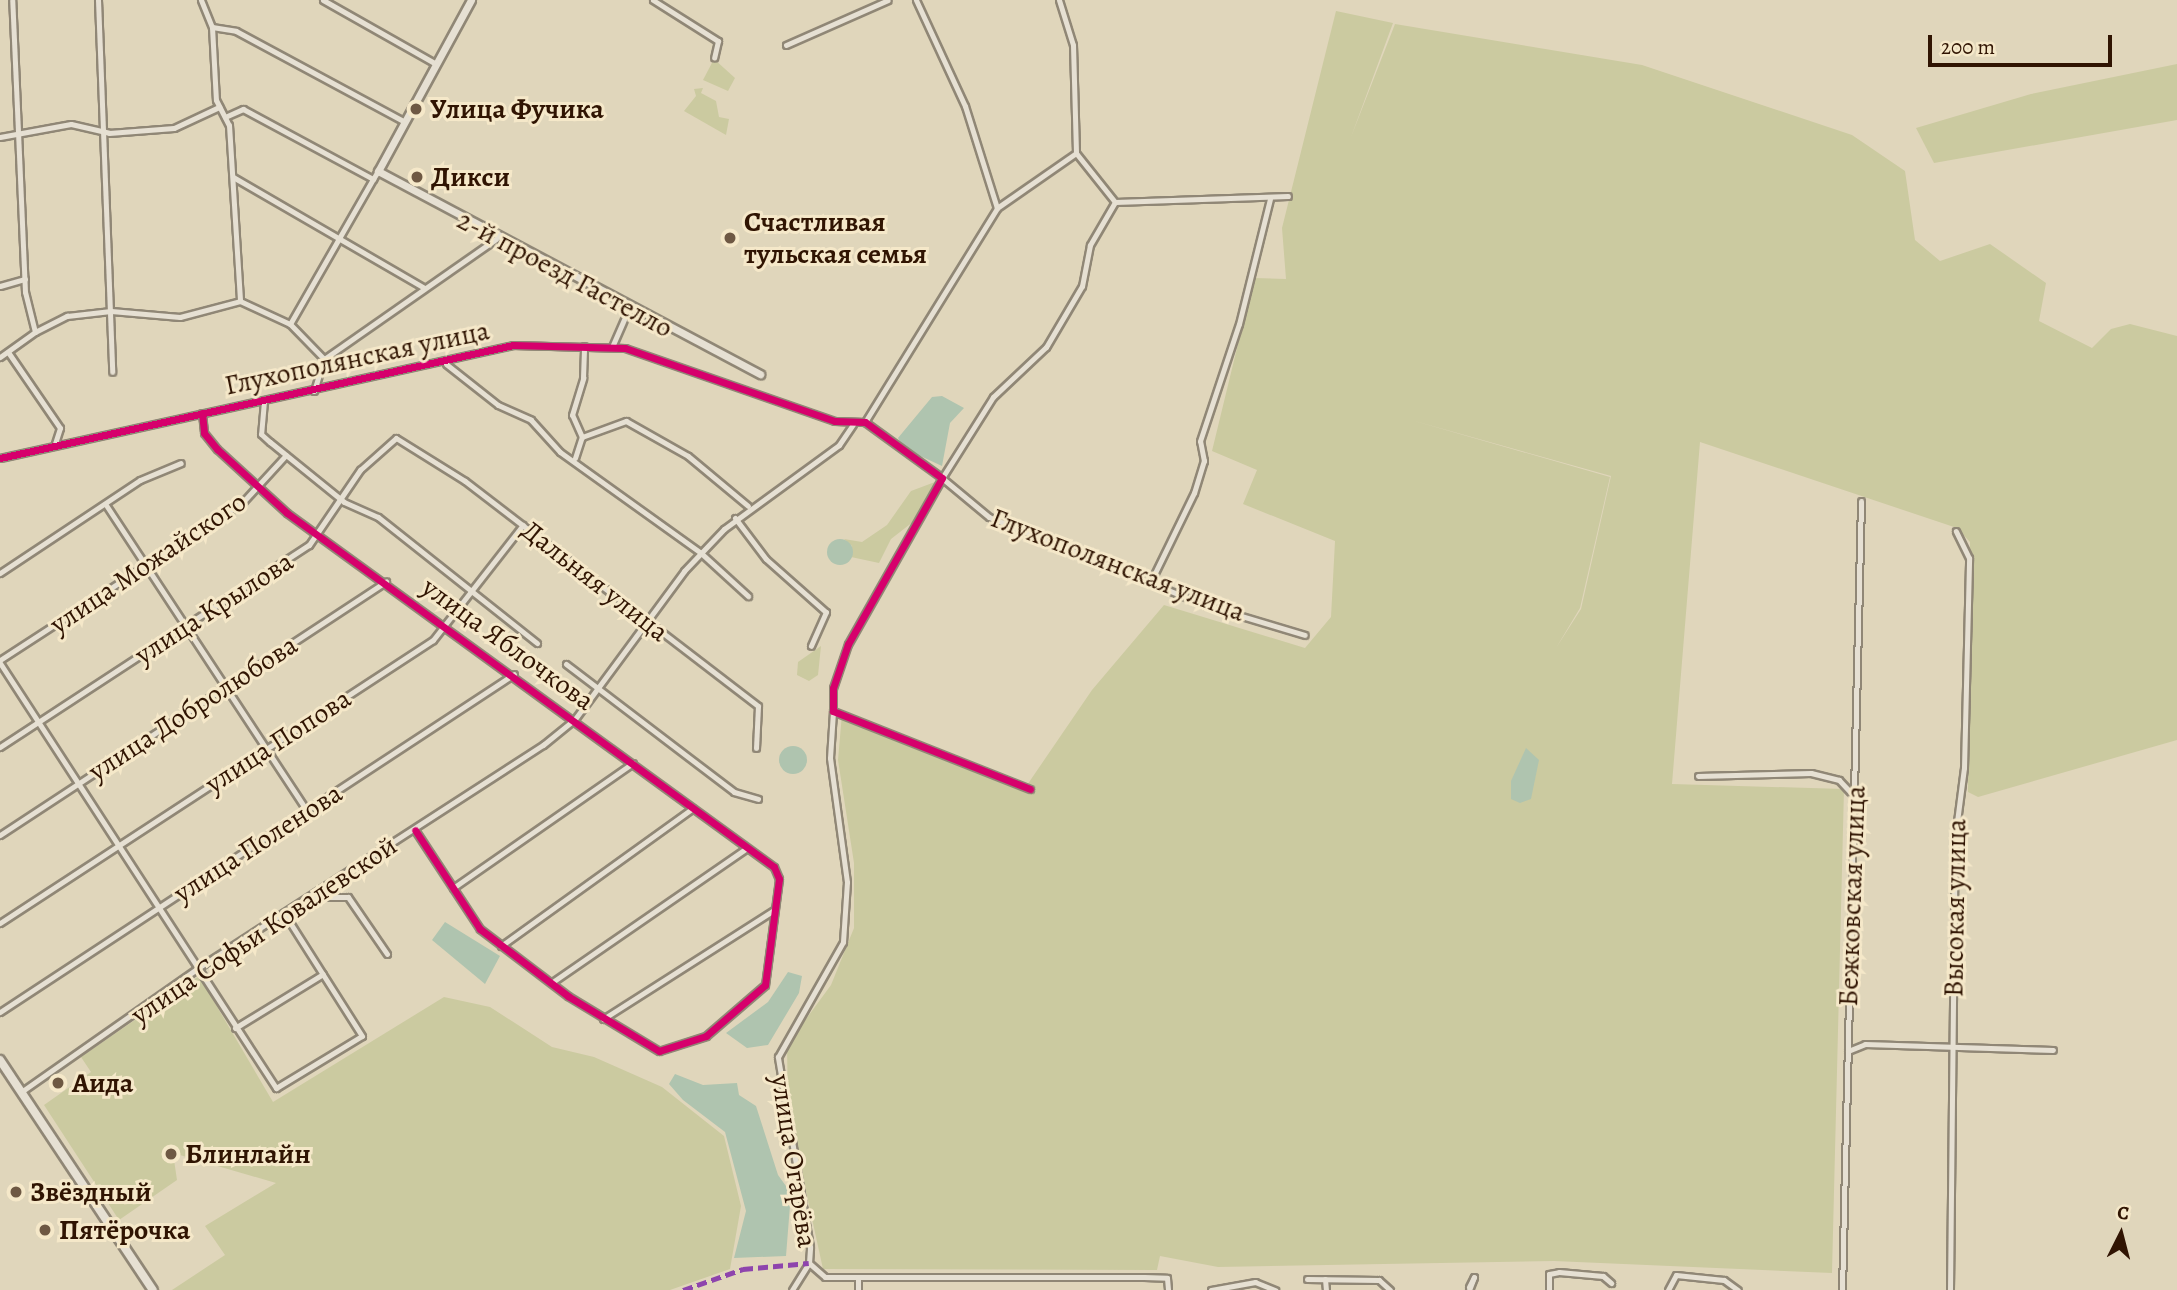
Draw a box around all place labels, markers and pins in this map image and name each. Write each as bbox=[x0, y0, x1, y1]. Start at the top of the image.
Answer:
place label: Улица Фучика bbox=[430, 92, 604, 126]
marker: Улица Фучика bbox=[408, 101, 424, 117]
place label: Дикси bbox=[431, 160, 510, 194]
marker: Дикси bbox=[409, 169, 425, 185]
place label: Счастливая тульская семья bbox=[744, 205, 927, 271]
marker: Счастливая тульская семья bbox=[722, 230, 738, 246]
place label: Аида bbox=[72, 1066, 133, 1100]
marker: Аида bbox=[50, 1075, 66, 1091]
place label: Блинлайн bbox=[185, 1137, 311, 1171]
marker: Блинлайн bbox=[163, 1146, 179, 1162]
place label: Звёздный bbox=[30, 1175, 152, 1209]
marker: Звёздный bbox=[8, 1184, 24, 1200]
place label: Пятёрочка bbox=[59, 1213, 190, 1247]
marker: Пятёрочка bbox=[37, 1222, 53, 1238]

